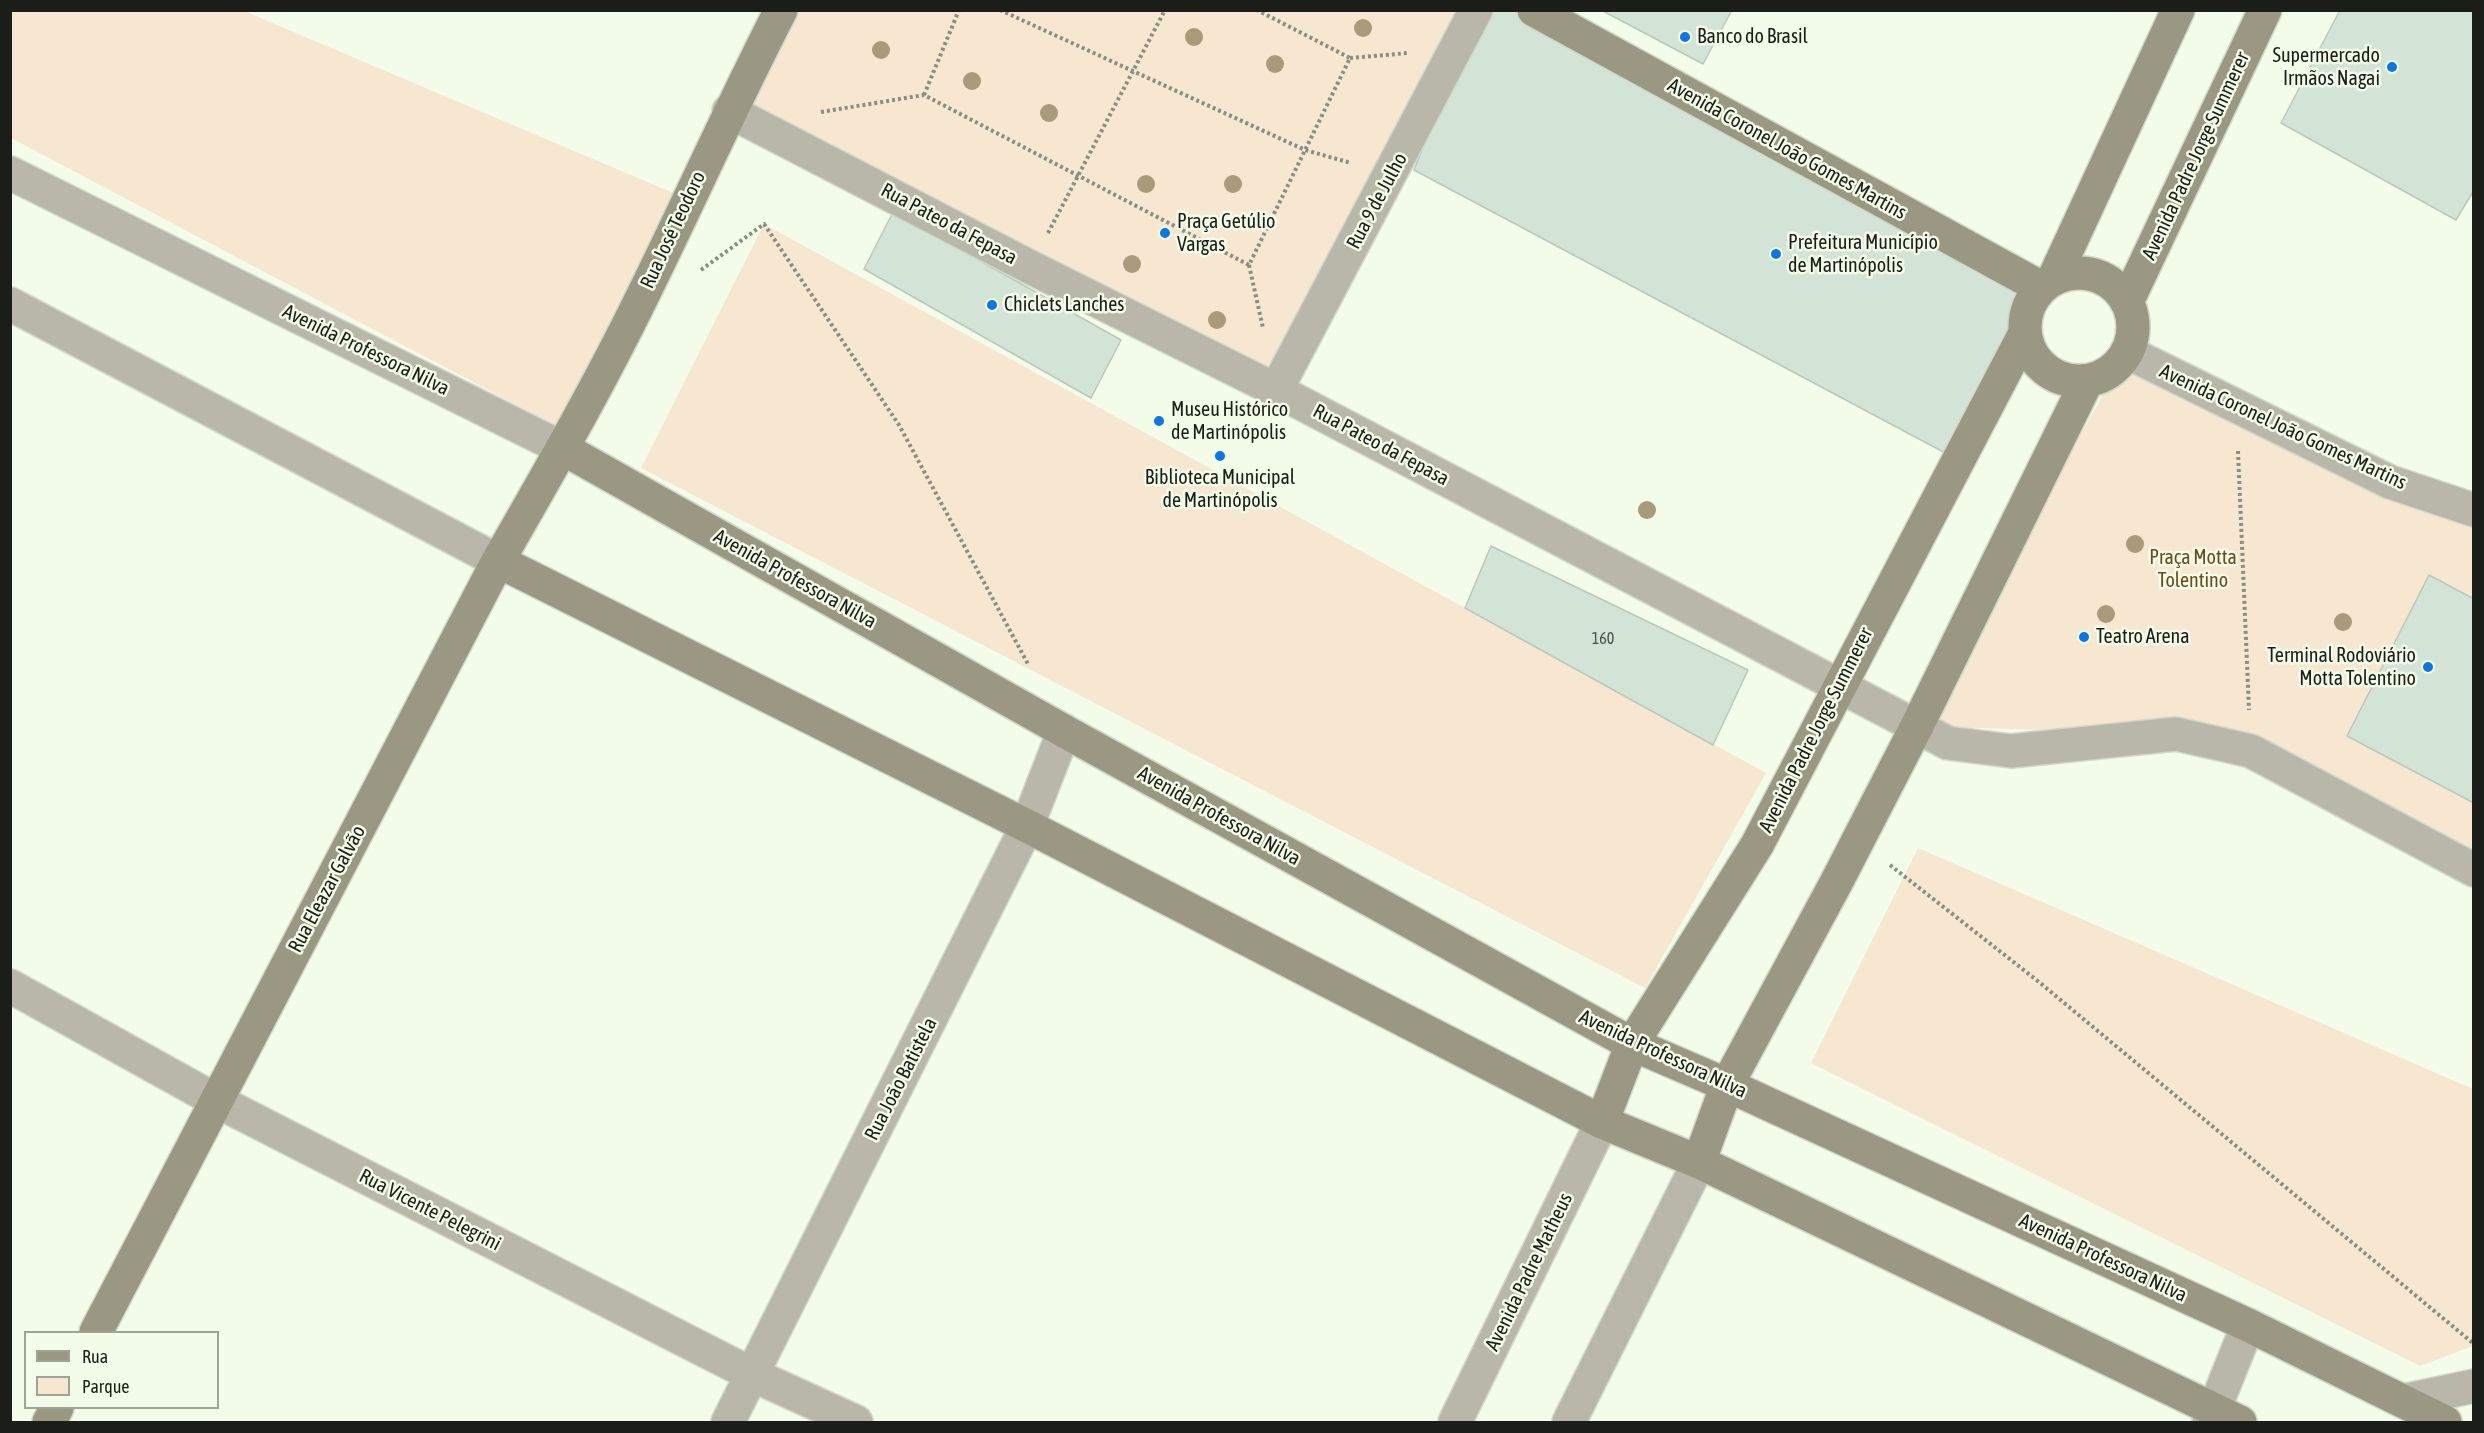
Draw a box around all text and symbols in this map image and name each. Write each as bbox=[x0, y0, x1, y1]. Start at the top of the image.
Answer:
place label: Banco do Brasil bbox=[1697, 25, 1808, 49]
marker: Banco do Brasil bbox=[1678, 30, 1692, 44]
place label: Supermercado Irmãos Nagai bbox=[2273, 44, 2380, 91]
street label: Avenida Padre Jorge Summerer bbox=[2137, 48, 2255, 264]
marker: Supermercado Irmãos Nagai bbox=[2385, 60, 2399, 74]
street label: Avenida Coronel João Gomes Martins bbox=[1663, 73, 1911, 225]
street label: Rua 9 de Julho bbox=[1342, 149, 1412, 253]
street label: Rua José Teodoro bbox=[635, 168, 711, 292]
street label: Rua Pateo da Fepasa bbox=[877, 178, 1021, 270]
place label: Praça Getúlio Vargas bbox=[1177, 210, 1275, 257]
marker: Praça Getúlio Vargas bbox=[1158, 226, 1172, 240]
place label: Prefeitura Município de Martinópolis bbox=[1788, 231, 1938, 278]
marker: Prefeitura Município de Martinópolis bbox=[1769, 247, 1783, 261]
place label: Chiclets Lanches bbox=[1004, 293, 1124, 317]
marker: Chiclets Lanches bbox=[985, 298, 999, 312]
street label: Avenida Professora Nilva bbox=[279, 299, 453, 401]
street label: Avenida Coronel João Gomes Martins bbox=[2156, 359, 2410, 495]
place label: Museu Histórico de Martinópolis bbox=[1171, 398, 1288, 445]
street label: Rua Pateo da Fepasa bbox=[1309, 399, 1453, 491]
marker: Museu Histórico de Martinópolis bbox=[1152, 414, 1166, 428]
marker: Biblioteca Municipal de Martinópolis bbox=[1213, 449, 1227, 463]
place label: Biblioteca Municipal de Martinópolis bbox=[1145, 466, 1295, 513]
street label: Avenida Professora Nilva bbox=[709, 524, 881, 634]
park label: Praça Motta Tolentino bbox=[2149, 546, 2237, 593]
street label: Avenida Padre Jorge Summerer bbox=[1754, 624, 1878, 836]
place label: Teatro Arena bbox=[2096, 625, 2190, 649]
house number: 160 bbox=[1592, 629, 1614, 649]
marker: Teatro Arena bbox=[2077, 630, 2091, 644]
place label: Terminal Rodoviário Motta Tolentino bbox=[2267, 644, 2416, 691]
marker: Terminal Rodoviário Motta Tolentino bbox=[2421, 660, 2435, 674]
street label: Avenida Professora Nilva bbox=[1133, 761, 1305, 871]
street label: Rua Eleazar Galvão bbox=[283, 821, 371, 957]
street label: Avenida Professora Nilva bbox=[1575, 1005, 1751, 1103]
street label: Rua João Batistela bbox=[860, 1014, 942, 1144]
street label: Rua Vicente Pelegrini bbox=[355, 1164, 505, 1256]
street label: Avenida Padre Matheus bbox=[1480, 1189, 1578, 1355]
street label: Avenida Professora Nilva bbox=[2015, 1209, 2191, 1307]
legend bbox=[24, 1331, 219, 1409]
text: Rua bbox=[82, 1346, 108, 1367]
text: Parque bbox=[82, 1376, 130, 1397]

